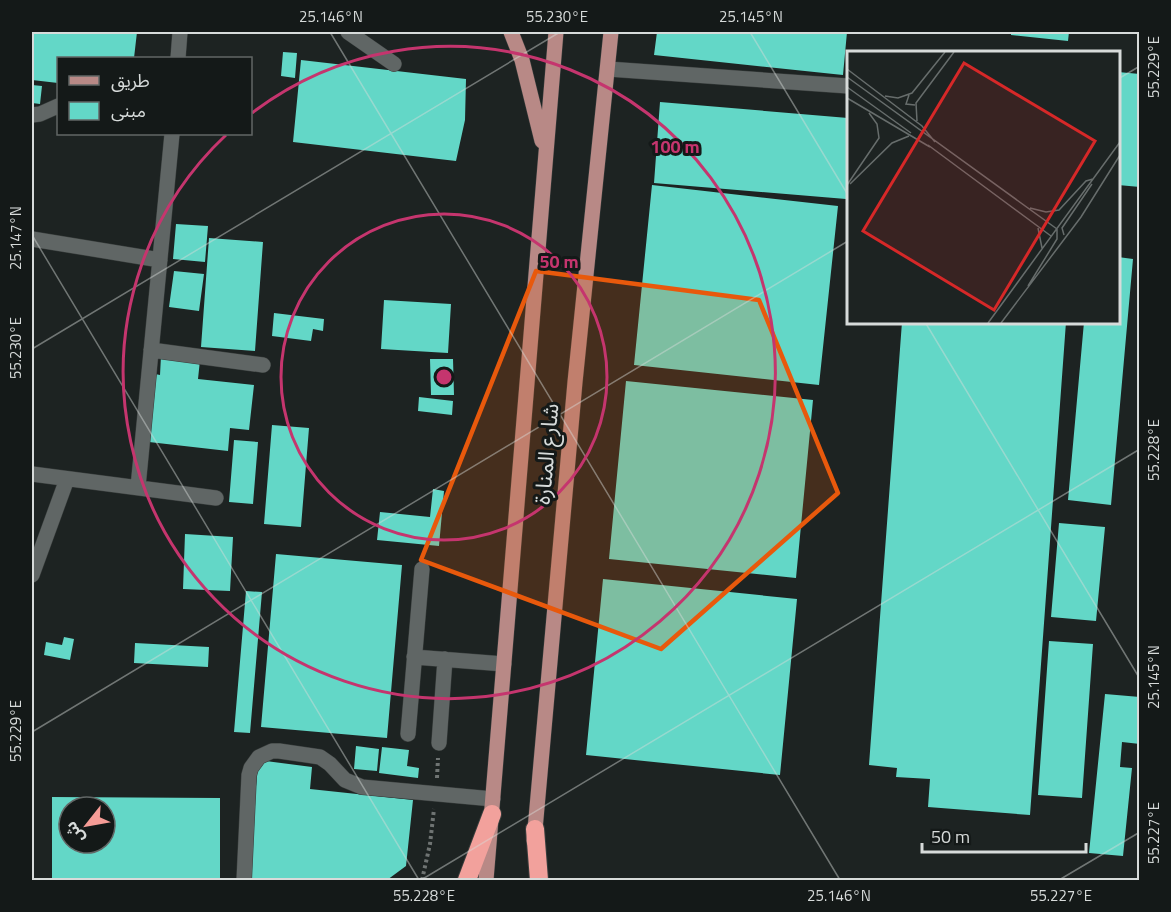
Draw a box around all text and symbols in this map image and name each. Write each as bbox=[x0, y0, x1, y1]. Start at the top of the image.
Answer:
text: 25.146°N bbox=[299, 5, 363, 28]
text: 55.230°E bbox=[526, 5, 588, 28]
text: 25.145°N bbox=[719, 5, 783, 28]
text: 55.229°E bbox=[1142, 36, 1165, 98]
inset map bbox=[847, 51, 1120, 324]
legend bbox=[57, 57, 252, 135]
text: طريق bbox=[111, 67, 150, 94]
text: مبنى bbox=[111, 97, 146, 124]
text: 100 m bbox=[650, 133, 700, 160]
text: 25.147°N bbox=[4, 206, 27, 270]
text: 50 m bbox=[539, 248, 579, 275]
text: 55.230°E bbox=[4, 317, 27, 379]
centre of rings bbox=[434, 367, 454, 387]
street label: شارع المنارة bbox=[525, 402, 567, 506]
text: 55.228°E bbox=[1142, 419, 1165, 481]
text: 25.145°N bbox=[1142, 645, 1165, 709]
text: 55.229°E bbox=[4, 700, 27, 762]
north arrow bbox=[57, 795, 117, 855]
text: 55.227°E bbox=[1142, 802, 1165, 864]
scale bar bbox=[922, 816, 1086, 854]
text: ش bbox=[58, 817, 90, 848]
text: 50 m bbox=[931, 823, 970, 850]
text: 55.228°E bbox=[393, 884, 455, 907]
text: 25.146°N bbox=[807, 884, 871, 907]
text: 55.227°E bbox=[1030, 884, 1092, 907]

